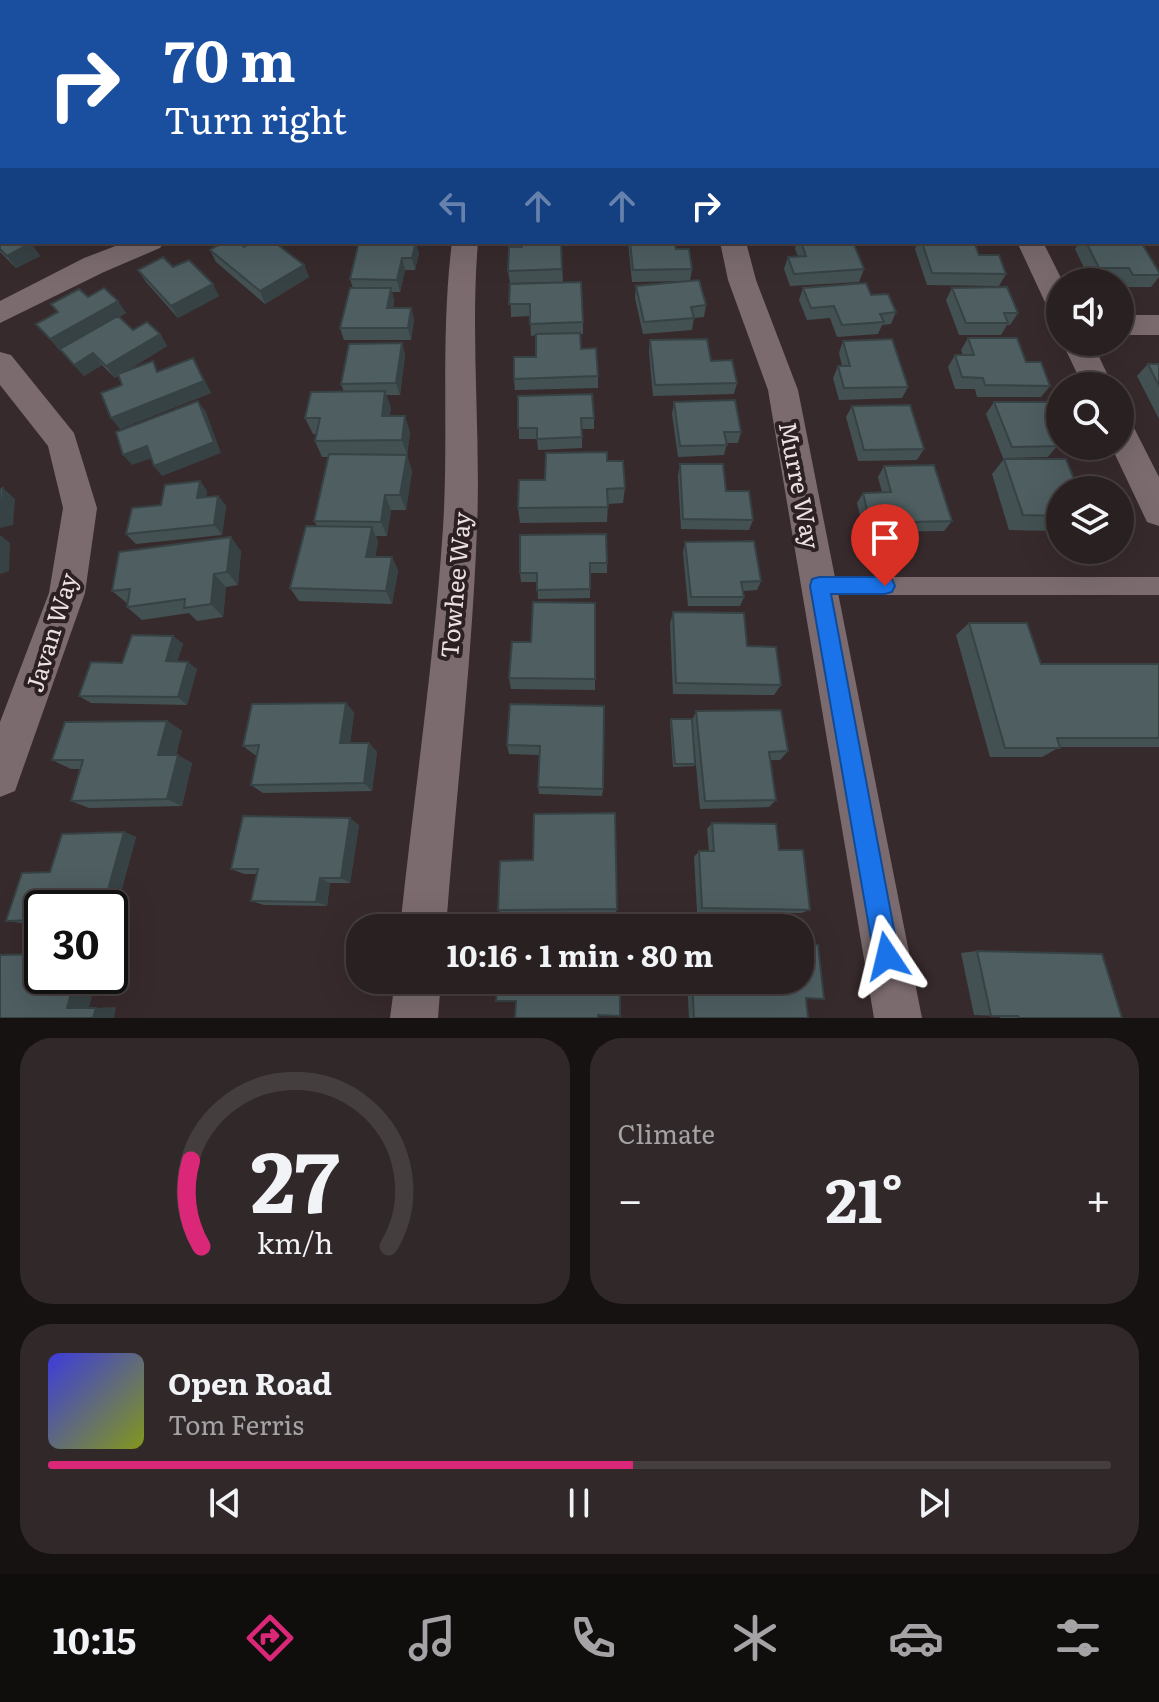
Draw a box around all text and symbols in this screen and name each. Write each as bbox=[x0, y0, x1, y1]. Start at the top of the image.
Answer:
text: 70 m bbox=[164, 16, 296, 99]
icon: right bbox=[32, 32, 136, 136]
text: Turn right bbox=[164, 92, 347, 145]
icon: left bbox=[432, 184, 476, 228]
icon: ahead bbox=[516, 184, 560, 228]
icon: ahead bbox=[600, 184, 644, 228]
icon: right bbox=[684, 184, 728, 228]
map controls bbox=[1046, 268, 1134, 564]
button: sound bbox=[1046, 268, 1134, 356]
button: search bbox=[1046, 372, 1134, 460]
street label: Murre Way bbox=[772, 418, 831, 552]
button: layers bbox=[1046, 476, 1134, 564]
pin bbox=[851, 504, 919, 586]
street label: Towhee Way bbox=[430, 510, 478, 660]
icon: arrive bbox=[863, 516, 907, 560]
street label: Javan Way bbox=[15, 568, 85, 696]
speed limit sign: 30 bbox=[24, 890, 128, 994]
position arrow bbox=[845, 914, 929, 998]
text: 10:16 · 1 min · 80 m bbox=[447, 932, 713, 976]
text: Climate bbox=[618, 1113, 715, 1152]
text: 27 bbox=[250, 1115, 339, 1239]
text: 21° bbox=[825, 1152, 903, 1241]
text: − bbox=[618, 1164, 643, 1230]
text: + bbox=[1085, 1164, 1111, 1230]
text: km/h bbox=[257, 1220, 333, 1263]
text: Open Road bbox=[168, 1360, 332, 1404]
text: Tom Ferris bbox=[168, 1404, 304, 1443]
icon: previous bbox=[203, 1481, 247, 1525]
icon: pause bbox=[557, 1481, 601, 1525]
icon: next bbox=[912, 1481, 956, 1525]
icon: directions bbox=[242, 1610, 298, 1666]
icon: music bbox=[404, 1610, 460, 1666]
icon: phone bbox=[565, 1610, 621, 1666]
icon: climate bbox=[727, 1610, 783, 1666]
icon: car bbox=[888, 1610, 944, 1666]
icon: filters bbox=[1050, 1610, 1106, 1666]
text: 10:15 bbox=[53, 1612, 136, 1665]

